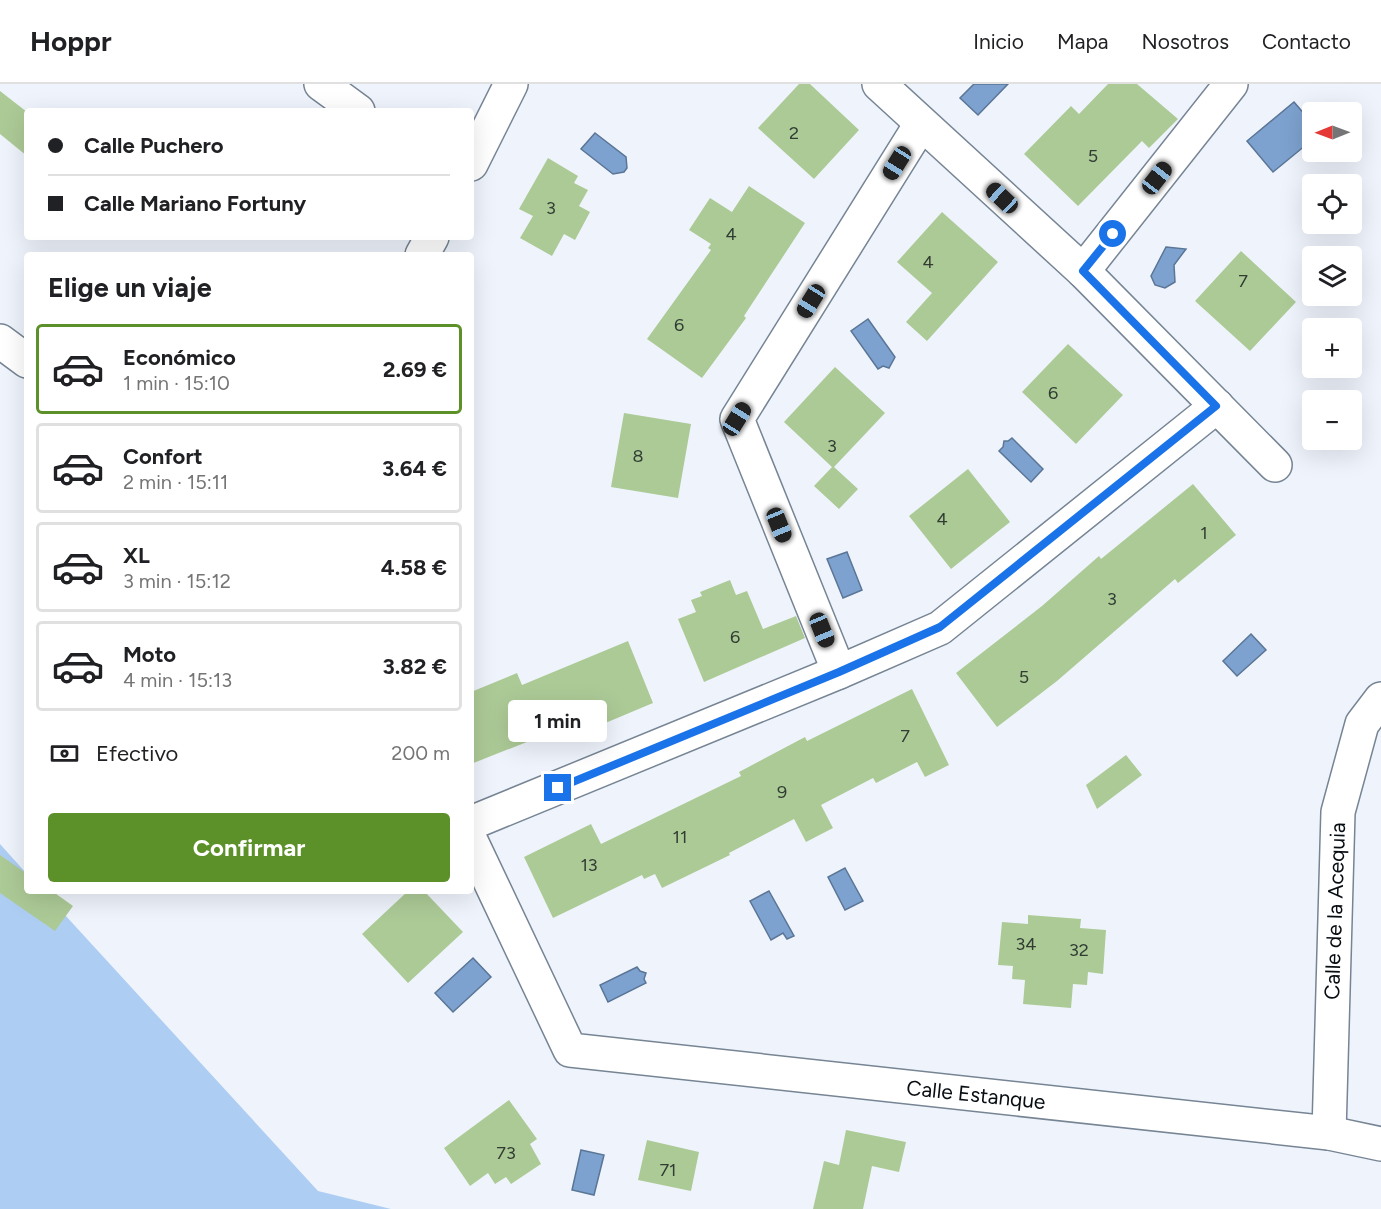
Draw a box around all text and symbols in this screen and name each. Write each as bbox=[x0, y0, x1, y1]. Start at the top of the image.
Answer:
text: Hoppr bbox=[30, 24, 112, 58]
text: Inicio bbox=[973, 29, 1024, 54]
text: Mapa bbox=[1057, 29, 1109, 54]
text: Nosotros bbox=[1142, 29, 1229, 54]
text: Contacto bbox=[1262, 29, 1351, 54]
north arrow bbox=[1302, 102, 1362, 162]
map controls bbox=[1302, 102, 1362, 450]
house number: 2 bbox=[789, 122, 799, 144]
text: Calle Puchero bbox=[84, 132, 224, 159]
car bbox=[880, 143, 914, 183]
house number: 5 bbox=[1088, 145, 1098, 167]
car bbox=[1139, 158, 1175, 198]
button: locate bbox=[1302, 174, 1362, 234]
car bbox=[983, 179, 1021, 217]
text: Calle Mariano Fortuny bbox=[84, 190, 306, 217]
house number: 3 bbox=[546, 197, 556, 219]
route start bbox=[1099, 220, 1126, 247]
house number: 4 bbox=[725, 223, 737, 245]
button: layers bbox=[1302, 246, 1362, 306]
house number: 4 bbox=[922, 251, 934, 273]
house number: 7 bbox=[1238, 270, 1248, 292]
text: Elige un viaje bbox=[48, 271, 212, 304]
car bbox=[794, 281, 828, 321]
house number: 6 bbox=[674, 314, 684, 336]
button: + bbox=[1302, 318, 1362, 378]
icon: car bbox=[51, 342, 105, 396]
text: Económico bbox=[123, 344, 236, 371]
text: 2.69 € bbox=[383, 356, 447, 383]
text: 1 min · 15:10 bbox=[123, 371, 230, 395]
house number: 6 bbox=[1048, 382, 1058, 404]
button: − bbox=[1302, 390, 1362, 450]
car bbox=[720, 399, 754, 439]
house number: 3 bbox=[827, 435, 837, 457]
icon: car bbox=[51, 441, 105, 495]
text: Confort bbox=[123, 443, 203, 470]
house number: 8 bbox=[632, 445, 644, 467]
text: 3.64 € bbox=[382, 455, 447, 482]
text: 2 min · 15:11 bbox=[123, 470, 228, 494]
car bbox=[764, 505, 794, 545]
house number: 4 bbox=[936, 508, 948, 530]
house number: 1 bbox=[1200, 522, 1208, 544]
icon: car bbox=[51, 540, 105, 594]
text: XL bbox=[123, 542, 150, 569]
text: 4.58 € bbox=[381, 554, 447, 581]
text: 3 min · 15:12 bbox=[123, 569, 231, 593]
house number: 3 bbox=[1107, 588, 1117, 610]
car bbox=[807, 610, 837, 650]
house number: 6 bbox=[730, 626, 740, 648]
icon: car bbox=[51, 639, 105, 693]
text: Moto bbox=[123, 641, 176, 668]
text: 3.82 € bbox=[383, 653, 447, 680]
house number: 5 bbox=[1019, 666, 1029, 688]
text: 4 min · 15:13 bbox=[123, 668, 232, 692]
callout: 1 min bbox=[508, 701, 608, 743]
text: 1 min bbox=[534, 709, 581, 733]
house number: 7 bbox=[900, 725, 910, 747]
icon: cash bbox=[48, 737, 81, 770]
text: Efectivo bbox=[96, 740, 178, 767]
text: 200 m bbox=[391, 741, 450, 765]
route end bbox=[544, 774, 571, 801]
house number: 9 bbox=[777, 781, 787, 803]
button: Confirmar bbox=[48, 813, 450, 882]
street label: Calle de la Acequia bbox=[1319, 822, 1350, 1000]
house number: 11 bbox=[673, 826, 687, 848]
house number: 13 bbox=[580, 854, 598, 876]
house number: 34 bbox=[1016, 933, 1036, 955]
house number: 32 bbox=[1069, 939, 1089, 961]
street label: Calle Estanque bbox=[905, 1075, 1047, 1114]
house number: 73 bbox=[496, 1142, 516, 1164]
house number: 71 bbox=[659, 1159, 677, 1181]

